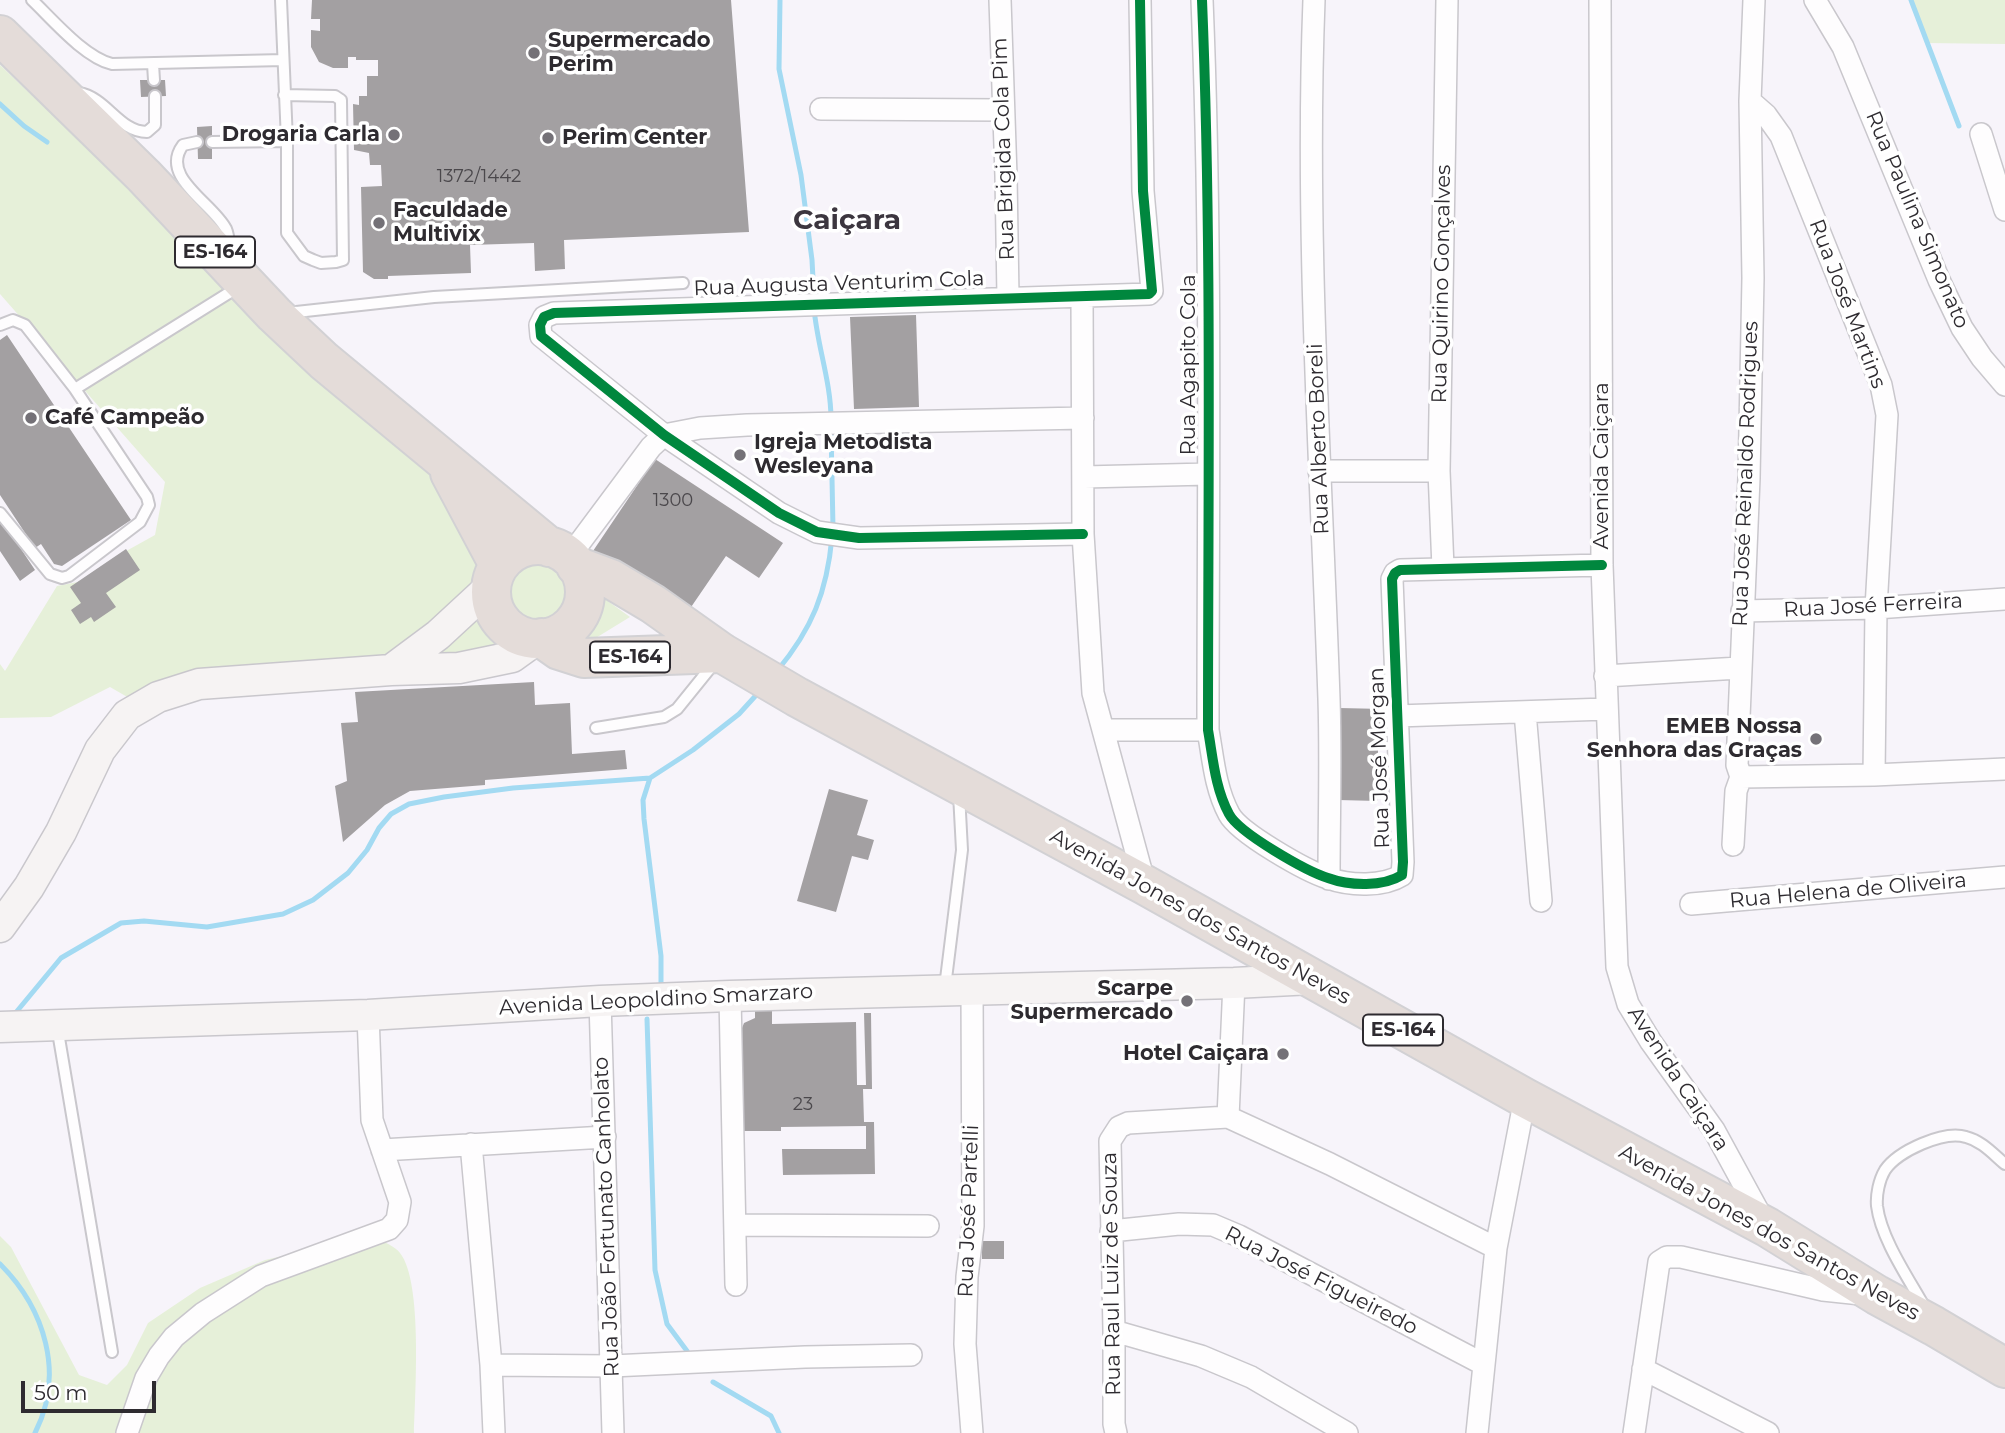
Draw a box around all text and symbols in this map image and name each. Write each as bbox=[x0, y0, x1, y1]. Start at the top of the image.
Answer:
place label: Supermercado Perim bbox=[548, 28, 711, 78]
street label: Rua Brigida Cola Pim bbox=[988, 37, 1020, 261]
marker: Supermercado Perim bbox=[526, 45, 542, 61]
street label: Rua Paulina Simonato bbox=[1860, 108, 1974, 332]
place label: Drogaria Carla bbox=[222, 122, 380, 148]
place label: Perim Center bbox=[562, 125, 707, 151]
marker: Drogaria Carla bbox=[386, 127, 402, 143]
marker: Perim Center bbox=[540, 130, 556, 146]
street label: Rua Quirino Gonçalves bbox=[1427, 164, 1457, 404]
house number: 1372/1442 bbox=[437, 166, 521, 188]
place label: Faculdade Multivix bbox=[393, 198, 508, 248]
district label: Caiçara bbox=[793, 204, 901, 238]
marker: Faculdade Multivix bbox=[371, 215, 387, 231]
street label: Rua José Martins bbox=[1803, 216, 1891, 392]
road number: ES-164 bbox=[175, 236, 255, 268]
street label: Rua Augusta Venturim Cola bbox=[693, 266, 985, 302]
street label: Rua Agapito Cola bbox=[1176, 274, 1202, 456]
street label: Rua José Reinaldo Rodrigues bbox=[1728, 321, 1764, 627]
street label: Rua Alberto Boreli bbox=[1303, 343, 1335, 535]
street label: Avenida Caiçara bbox=[1589, 382, 1615, 550]
place label: Café Campeão bbox=[45, 405, 205, 431]
marker: Café Campeão bbox=[23, 410, 39, 426]
place label: Igreja Metodista Wesleyana bbox=[754, 430, 932, 480]
marker: Igreja Metodista Wesleyana bbox=[732, 447, 748, 463]
house number: 1300 bbox=[653, 490, 693, 512]
street label: Rua José Ferreira bbox=[1783, 589, 1963, 623]
road number: ES-164 bbox=[590, 642, 670, 672]
street label: Rua José Morgan bbox=[1364, 667, 1396, 849]
place label: EMEB Nossa Senhora das Graças bbox=[1587, 714, 1802, 764]
marker: EMEB Nossa Senhora das Graças bbox=[1808, 731, 1824, 747]
street label: Avenida Jones dos Santos Neves bbox=[1045, 824, 1355, 1010]
street label: Rua Helena de Oliveira bbox=[1728, 868, 1968, 914]
place label: Scarpe Supermercado bbox=[1010, 976, 1173, 1026]
street label: Avenida Leopoldino Smarzaro bbox=[498, 979, 814, 1021]
marker: Scarpe Supermercado bbox=[1179, 993, 1195, 1009]
street label: Avenida Caiçara bbox=[1622, 1002, 1734, 1156]
road number: ES-164 bbox=[1363, 1014, 1443, 1046]
place label: Hotel Caiçara bbox=[1123, 1041, 1269, 1067]
marker: Hotel Caiçara bbox=[1275, 1046, 1291, 1062]
street label: Rua João Fortunato Canholato bbox=[589, 1056, 625, 1378]
house number: 23 bbox=[793, 1094, 813, 1116]
street label: Rua José Partelli bbox=[953, 1124, 985, 1298]
street label: Avenida Jones dos Santos Neves bbox=[1614, 1140, 1924, 1326]
street label: Rua Raul Luiz de Souza bbox=[1097, 1152, 1127, 1396]
street label: Rua José Figueiredo bbox=[1220, 1221, 1422, 1341]
scale bar bbox=[24, 1366, 159, 1410]
text: 50 m bbox=[34, 1380, 88, 1405]

